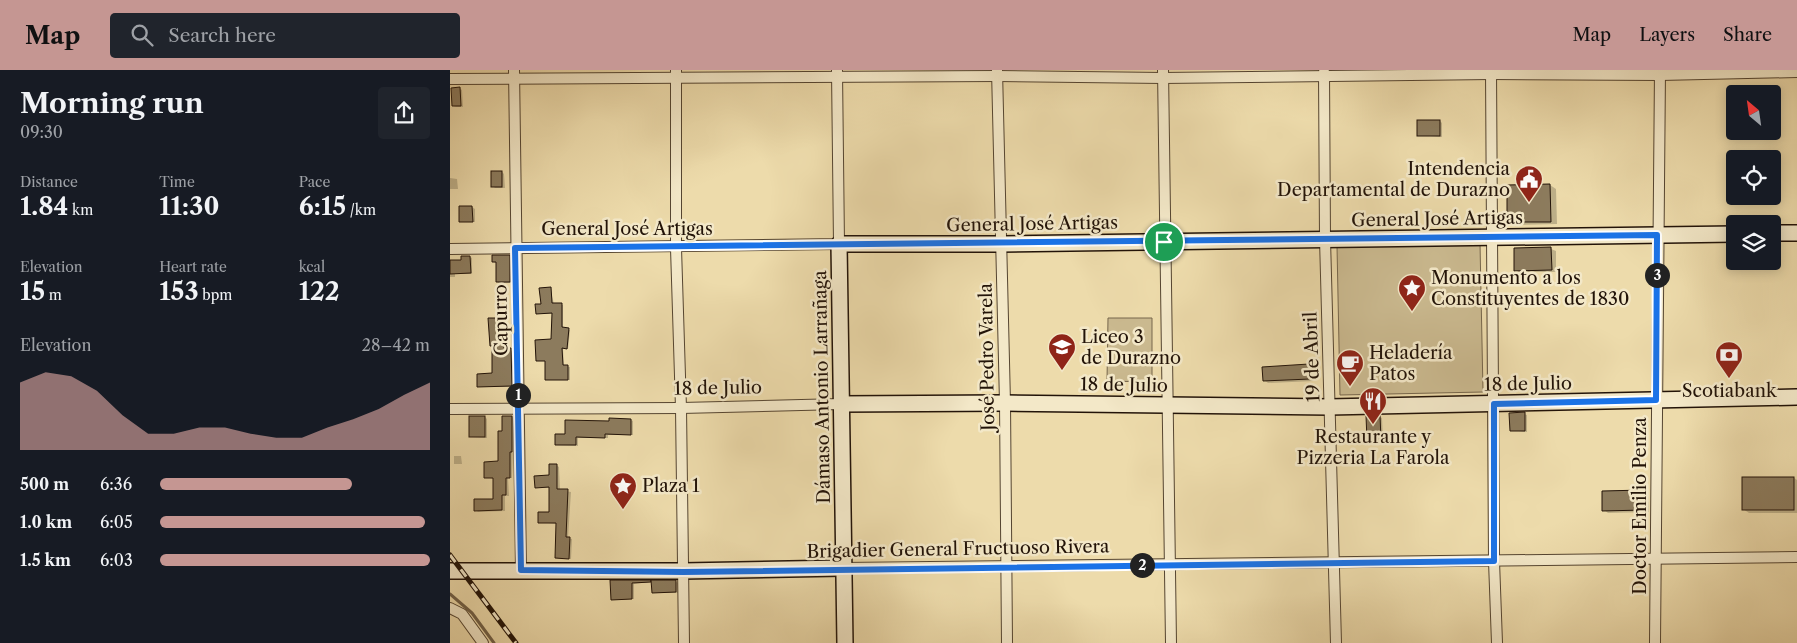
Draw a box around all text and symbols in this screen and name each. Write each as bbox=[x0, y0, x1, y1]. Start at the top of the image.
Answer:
search box bbox=[110, 13, 460, 58]
text: Map bbox=[25, 21, 80, 50]
icon: search bbox=[128, 21, 156, 49]
text: Search here bbox=[168, 24, 276, 47]
text: Map bbox=[1573, 24, 1611, 46]
text: Layers bbox=[1639, 24, 1695, 46]
text: Share bbox=[1723, 24, 1772, 46]
north arrow bbox=[1726, 85, 1781, 140]
map controls bbox=[1726, 85, 1781, 270]
text: Morning run bbox=[20, 86, 204, 120]
button: share bbox=[378, 87, 430, 139]
text: 09:30 bbox=[20, 122, 63, 142]
button: locate bbox=[1726, 150, 1781, 205]
place label: Intendencia Departamental de Durazno bbox=[1277, 158, 1510, 201]
public building icon: Intendencia Departamental de Durazno bbox=[1514, 164, 1544, 203]
text: Distance bbox=[20, 173, 78, 191]
text: Time bbox=[159, 173, 195, 191]
text: Pace bbox=[299, 173, 330, 191]
text: 1.84 bbox=[20, 191, 68, 222]
text: 11:30 bbox=[159, 191, 219, 222]
text: 6:15 bbox=[299, 191, 346, 222]
text: km bbox=[68, 201, 93, 219]
text: /km bbox=[346, 201, 376, 219]
street label: General José Artigas bbox=[1351, 207, 1523, 231]
street label: General José Artigas bbox=[946, 212, 1118, 236]
button: layers bbox=[1726, 215, 1781, 270]
street label: General José Artigas bbox=[541, 218, 713, 240]
pin bbox=[1143, 221, 1185, 263]
icon: arrive bbox=[1150, 228, 1178, 256]
text: Elevation bbox=[20, 258, 83, 276]
text: Heart rate bbox=[159, 258, 227, 276]
text: kcal bbox=[299, 258, 325, 276]
pin: 3 bbox=[1644, 262, 1670, 288]
text: 3 bbox=[1654, 266, 1661, 284]
place label: Monumento a los Constituyentes de 1830 bbox=[1431, 267, 1629, 310]
street label: Dámaso Antonio Larrañaga bbox=[809, 270, 835, 504]
place icon: Monumento a los Constituyentes de 1830 bbox=[1397, 273, 1427, 312]
text: 15 bbox=[20, 276, 45, 307]
text: 153 bbox=[159, 276, 199, 307]
text: 122 bbox=[299, 276, 339, 307]
street label: José Pedro Varela bbox=[975, 282, 999, 434]
street label: Capurro bbox=[489, 284, 513, 356]
text: m bbox=[45, 286, 62, 304]
text: bpm bbox=[199, 286, 232, 304]
street label: 19 de Abril bbox=[1299, 311, 1325, 403]
place label: Liceo 3 de Durazno bbox=[1081, 326, 1181, 369]
school or university icon: Liceo 3 de Durazno bbox=[1047, 332, 1077, 371]
text: Elevation bbox=[20, 335, 91, 355]
text: 28–42 m bbox=[362, 335, 430, 355]
bank icon: Scotiabank bbox=[1714, 340, 1744, 379]
place label: Heladería Patos bbox=[1369, 342, 1453, 385]
cafe icon: Heladería Patos bbox=[1335, 348, 1365, 387]
street label: 18 de Julio bbox=[1484, 372, 1572, 396]
street label: 18 de Julio bbox=[1080, 373, 1168, 397]
street label: 18 de Julio bbox=[674, 376, 762, 400]
place label: Scotiabank bbox=[1682, 380, 1778, 402]
pin: 1 bbox=[506, 382, 530, 408]
text: 1 bbox=[515, 386, 522, 404]
restaurant icon: Restaurante y Pizzeria La Farola bbox=[1358, 386, 1388, 425]
street label: Doctor Emilio Penza bbox=[1629, 417, 1651, 595]
place label: Restaurante y Pizzeria La Farola bbox=[1297, 426, 1450, 469]
place icon: Plaza 1 bbox=[608, 471, 638, 510]
text: 500 m bbox=[20, 474, 69, 494]
text: 6:36 bbox=[100, 474, 132, 494]
place label: Plaza 1 bbox=[642, 475, 700, 497]
text: 1.0 km bbox=[20, 512, 72, 532]
text: 6:05 bbox=[100, 512, 133, 532]
street label: Brigadier General Fructuoso Rivera bbox=[806, 535, 1110, 563]
text: 1.5 km bbox=[20, 550, 71, 570]
text: 6:03 bbox=[100, 550, 133, 570]
pin: 2 bbox=[1130, 552, 1154, 578]
text: 2 bbox=[1138, 556, 1147, 574]

